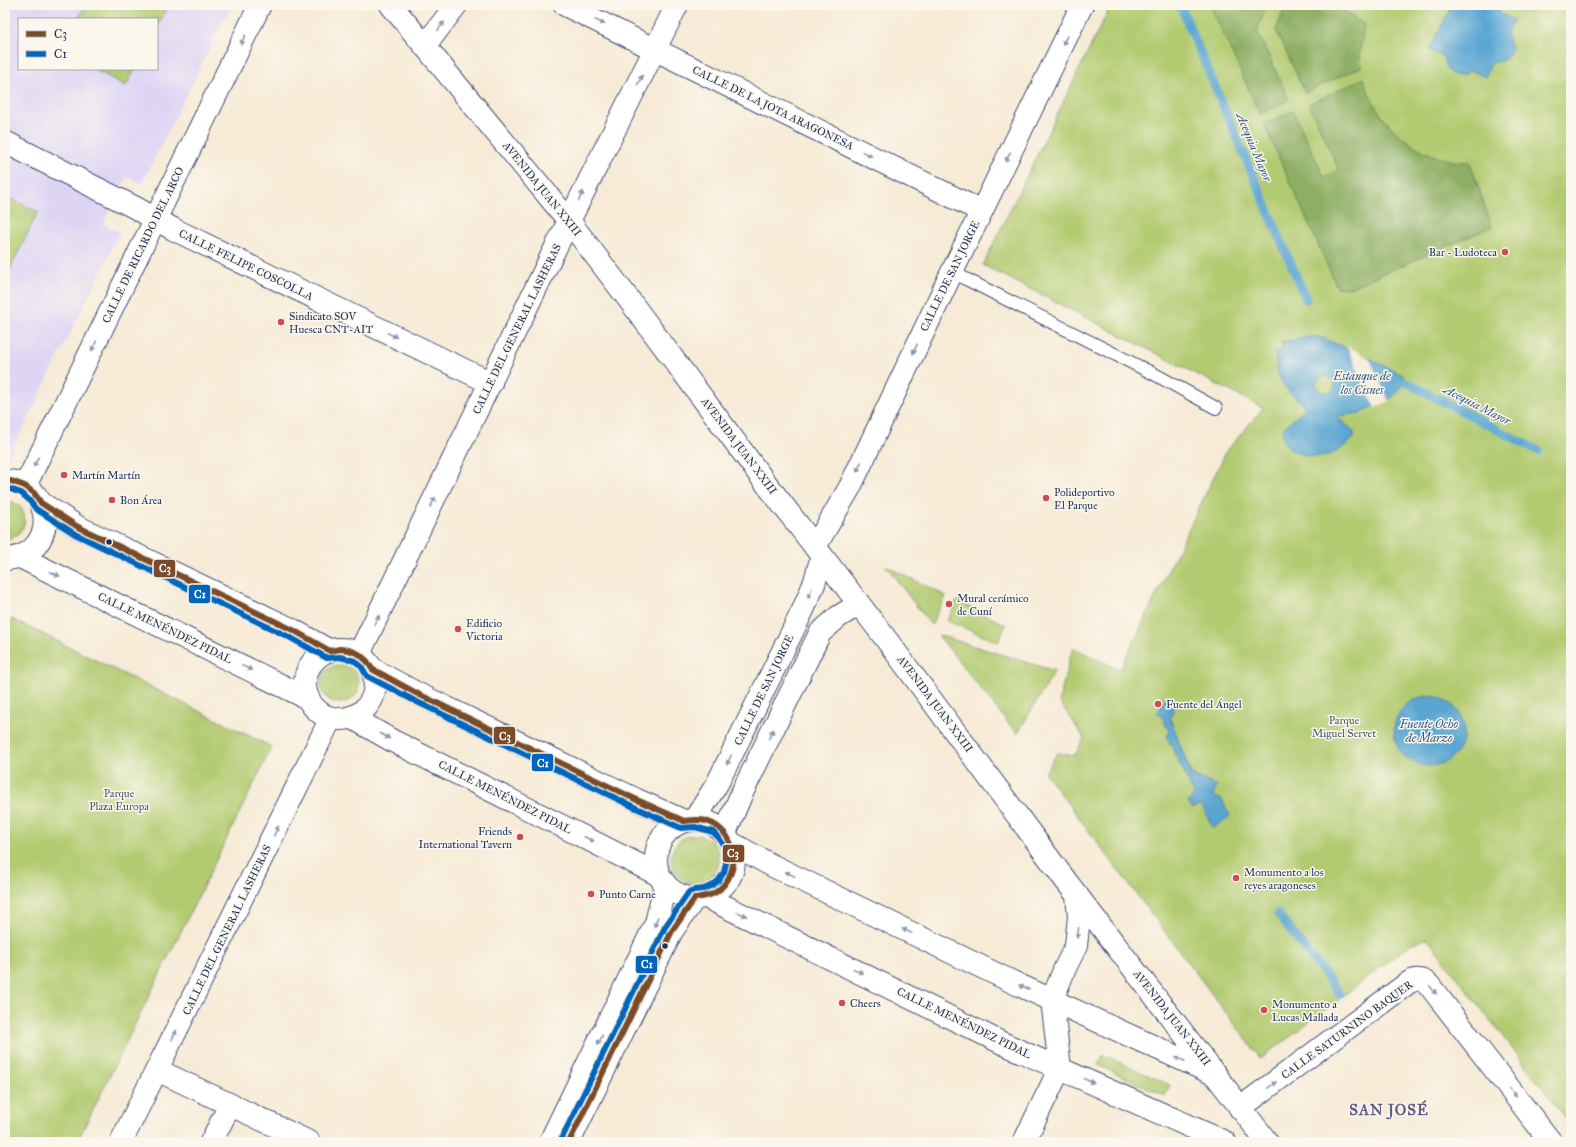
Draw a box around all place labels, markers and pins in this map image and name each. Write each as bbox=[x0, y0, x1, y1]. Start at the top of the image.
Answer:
place label: Bar - Ludoteca bbox=[1429, 246, 1497, 259]
marker: Bar - Ludoteca bbox=[1500, 247, 1510, 257]
place label: Sindicato SOV Huesca CNT-AIT bbox=[289, 310, 374, 336]
marker: Sindicato SOV Huesca CNT-AIT bbox=[276, 317, 286, 327]
place label: Martín Martín bbox=[72, 469, 140, 482]
marker: Martín Martín bbox=[59, 470, 69, 480]
place label: Polideportivo El Parque bbox=[1054, 486, 1115, 513]
marker: Polideportivo El Parque bbox=[1041, 493, 1051, 503]
place label: Bon Área bbox=[120, 494, 162, 507]
marker: Bon Área bbox=[107, 495, 117, 505]
unlabelled marker bbox=[104, 537, 114, 547]
place label: Mural cerámico de Cuní bbox=[957, 592, 1029, 618]
marker: Mural cerámico de Cuní bbox=[944, 599, 954, 609]
place label: Edificio Victoria bbox=[465, 617, 503, 643]
marker: Edificio Victoria bbox=[453, 624, 463, 634]
place label: Fuente del Ángel bbox=[1166, 698, 1242, 711]
marker: Fuente del Ángel bbox=[1153, 699, 1163, 709]
place label: Friends International Tavern bbox=[419, 825, 512, 851]
marker: Friends International Tavern bbox=[515, 832, 525, 842]
place label: Monumento a los reyes aragoneses bbox=[1244, 866, 1324, 892]
marker: Monumento a los reyes aragoneses bbox=[1231, 873, 1241, 883]
place label: Punto Carne bbox=[599, 888, 656, 901]
marker: Punto Carne bbox=[586, 889, 596, 899]
unlabelled marker bbox=[660, 941, 670, 951]
place label: Cheers bbox=[850, 997, 881, 1010]
marker: Cheers bbox=[837, 998, 847, 1008]
place label: Monumento a Lucas Mallada bbox=[1272, 998, 1339, 1024]
marker: Monumento a Lucas Mallada bbox=[1259, 1005, 1269, 1015]

